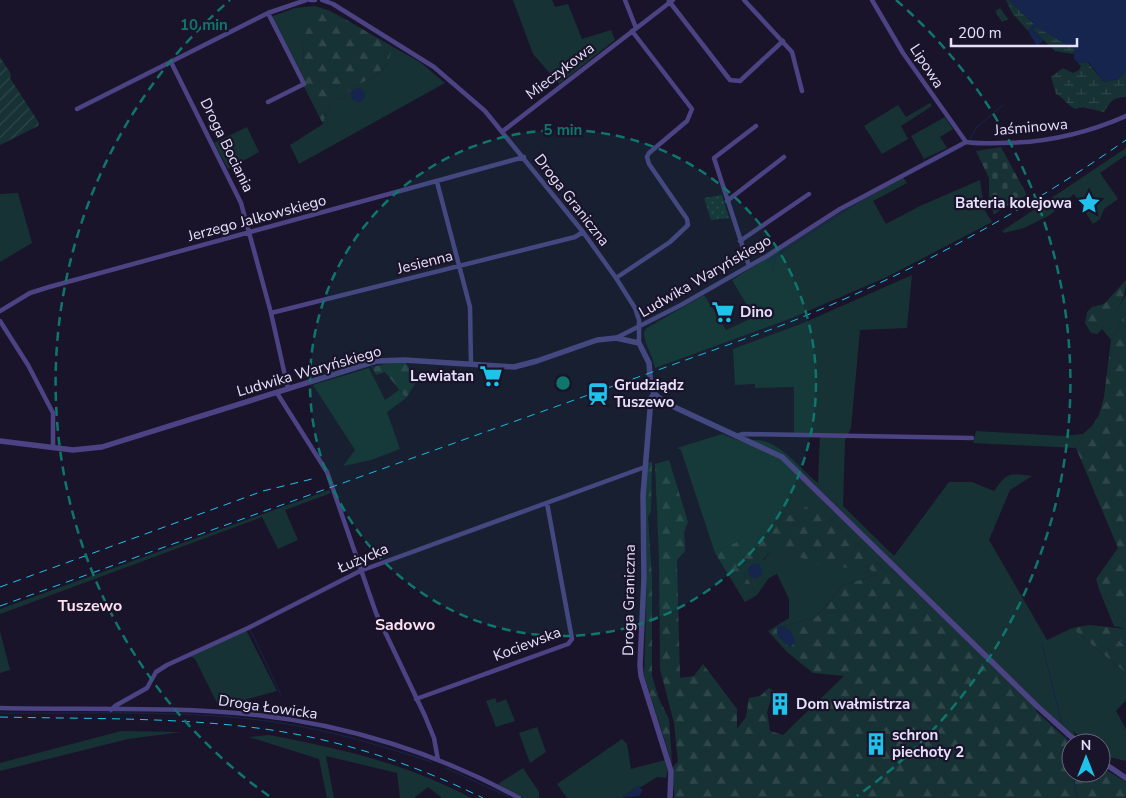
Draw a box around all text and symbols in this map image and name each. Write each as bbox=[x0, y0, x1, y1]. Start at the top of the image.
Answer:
text: 10 min bbox=[180, 15, 228, 35]
scale bar bbox=[951, 15, 1077, 47]
text: 200 m bbox=[958, 23, 1002, 43]
street label: Mieczykowa bbox=[522, 38, 598, 104]
street label: Lipowa bbox=[905, 40, 949, 92]
street label: Droga Bociania bbox=[196, 95, 258, 195]
street label: Jaśminowa bbox=[993, 114, 1068, 140]
text: 5 min bbox=[544, 120, 582, 140]
street label: Droga Graniczna bbox=[530, 150, 614, 250]
street label: Jerzego Jalkowskiego bbox=[185, 190, 328, 246]
place icon: Bateria kolejowa bbox=[1076, 190, 1102, 216]
place label: Bateria kolejowa bbox=[955, 193, 1072, 213]
street label: Ludwika Waryńskiego bbox=[635, 230, 775, 322]
street label: Jesienna bbox=[394, 245, 455, 279]
supermarket icon: Dino bbox=[710, 299, 736, 325]
place label: Dino bbox=[740, 302, 773, 322]
street label: Ludwika Waryńskiego bbox=[234, 341, 384, 401]
supermarket icon: Lewiatan bbox=[478, 363, 504, 389]
place label: Lewiatan bbox=[410, 366, 474, 386]
centre of rings bbox=[554, 374, 572, 392]
place label: Grudziądz Tuszewo bbox=[614, 375, 684, 412]
station icon: Grudziądz Tuszewo bbox=[585, 381, 611, 407]
street label: Łużycka bbox=[334, 538, 391, 578]
street label: Droga Graniczna bbox=[618, 544, 640, 656]
district label: Tuszewo bbox=[58, 595, 122, 617]
district label: Sadowo bbox=[375, 614, 435, 636]
street label: Kociewska bbox=[490, 622, 564, 666]
street label: Droga Łowicka bbox=[217, 690, 319, 724]
building icon: Dom wałmistrza bbox=[767, 691, 793, 717]
place label: Dom wałmistrza bbox=[796, 694, 910, 714]
place label: schron piechoty 2 bbox=[892, 725, 964, 762]
building icon: schron piechoty 2 bbox=[863, 731, 889, 757]
north arrow bbox=[1061, 733, 1111, 783]
text: N bbox=[1081, 736, 1091, 755]

